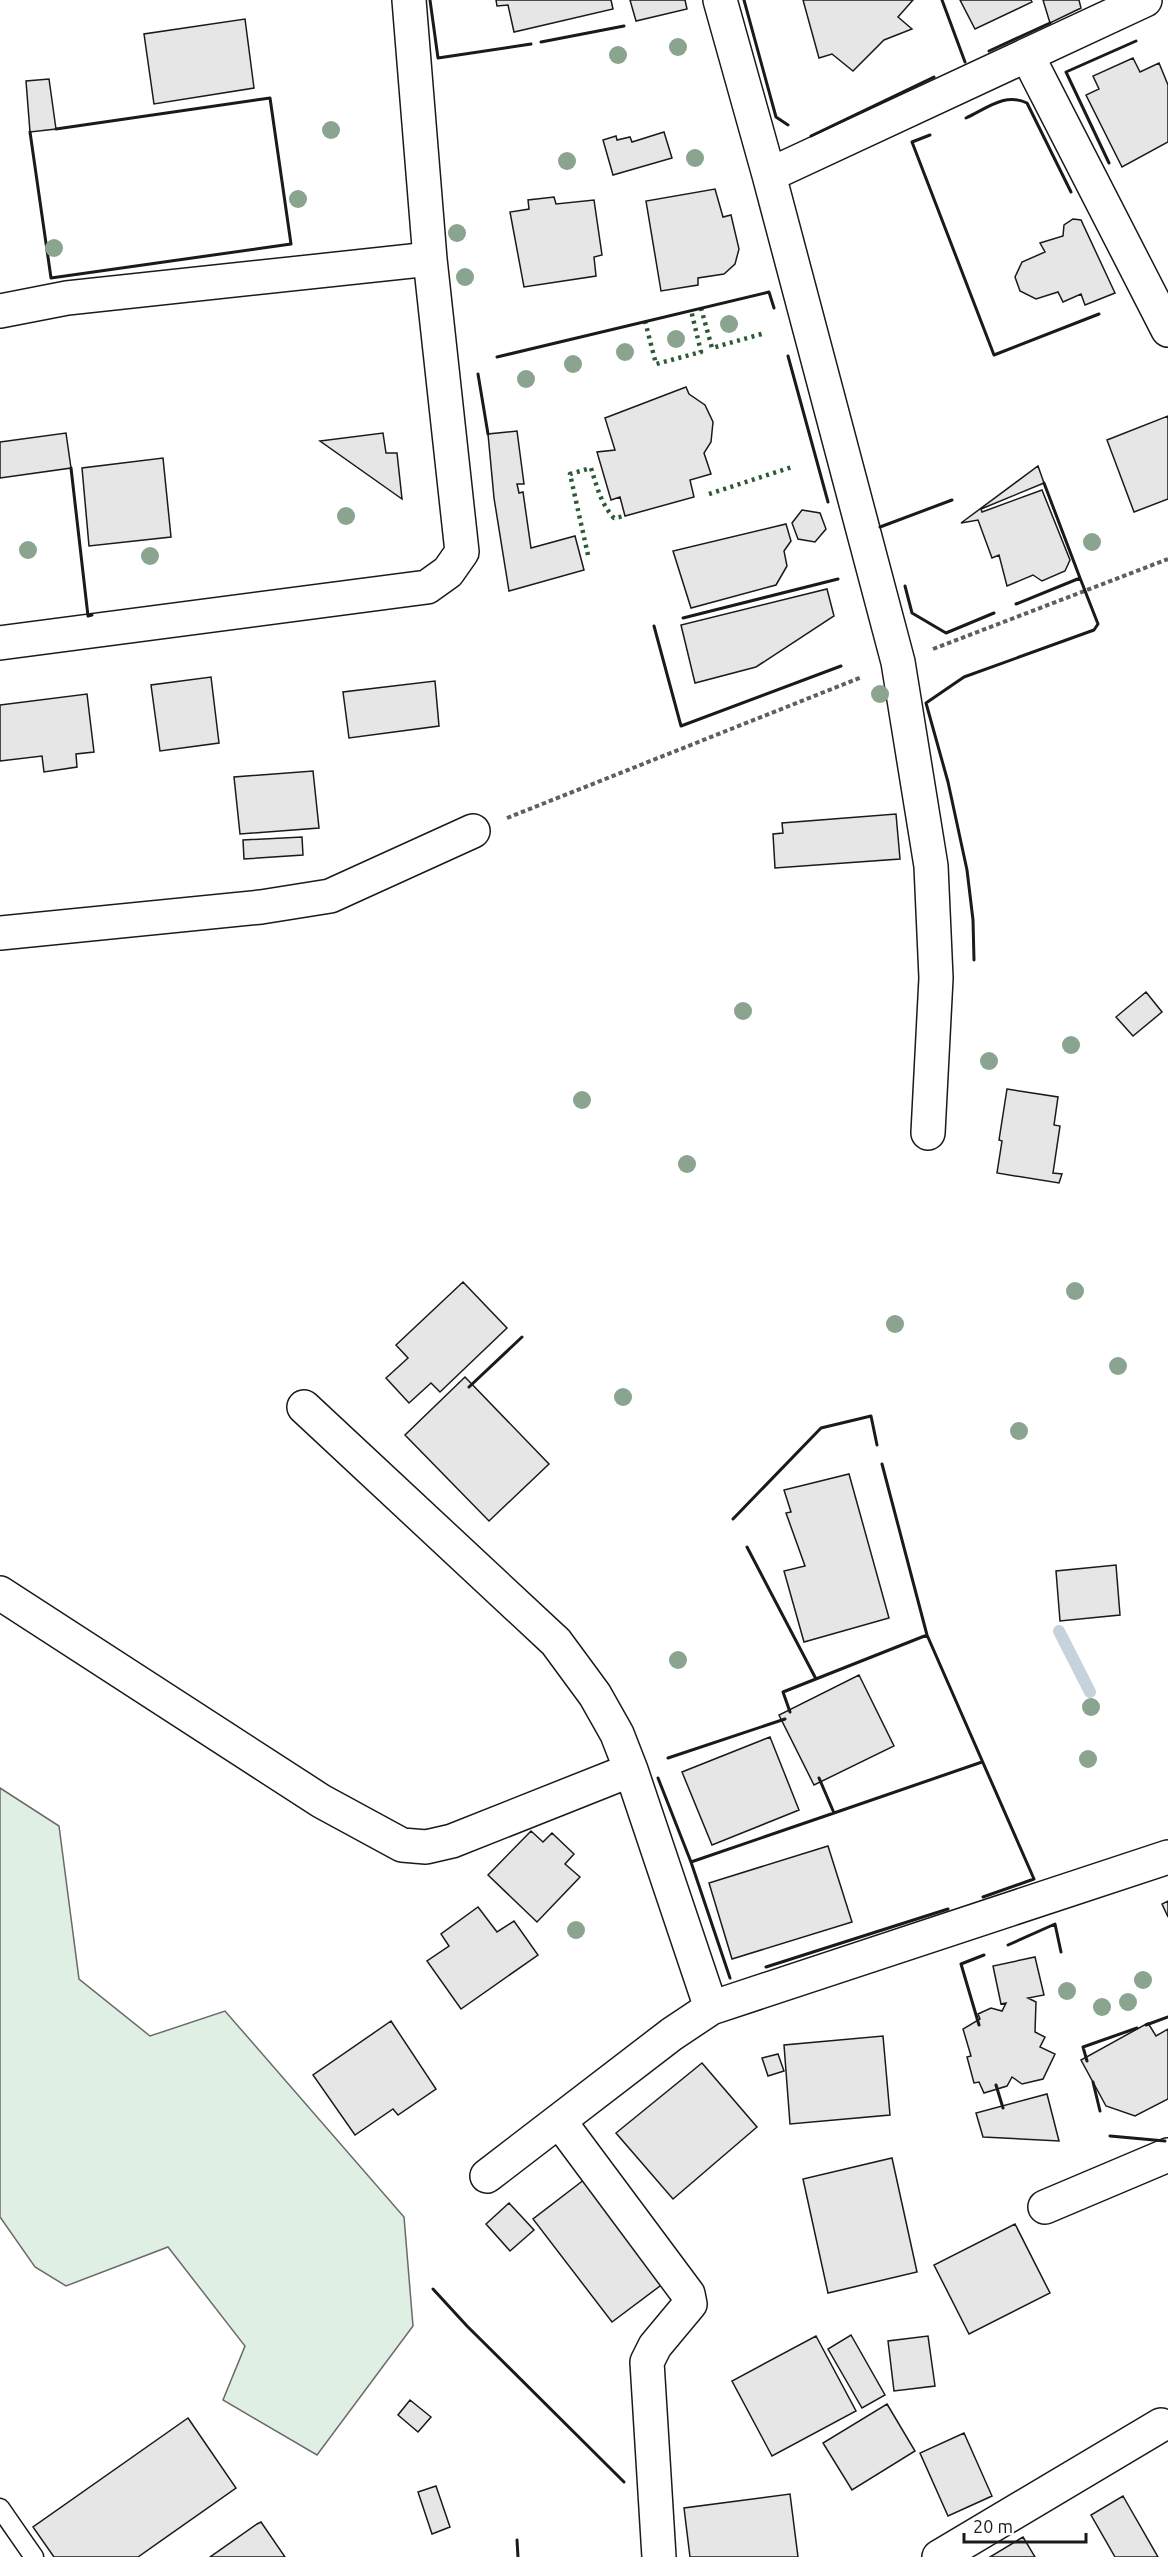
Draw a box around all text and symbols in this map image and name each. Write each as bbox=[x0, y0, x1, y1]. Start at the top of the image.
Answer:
scale bar bbox=[964, 2506, 1086, 2544]
text: 20 m bbox=[973, 2516, 1013, 2536]

